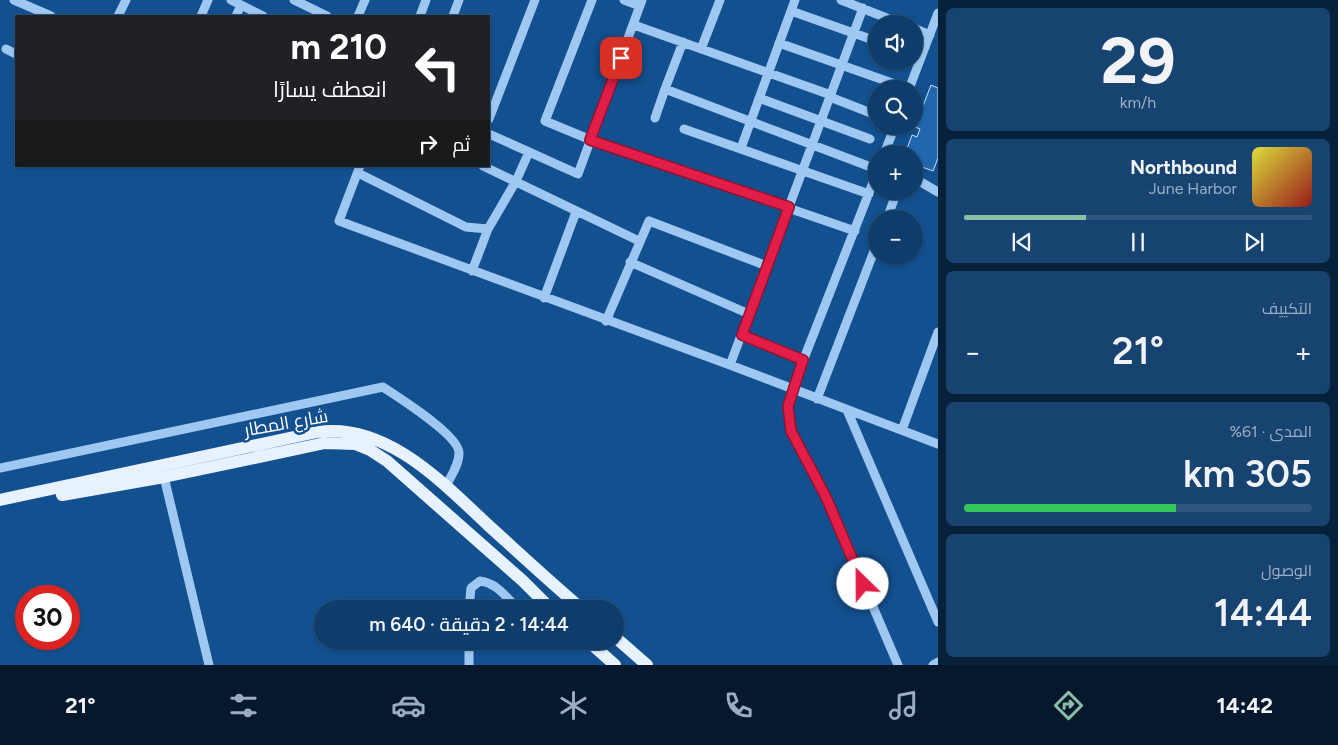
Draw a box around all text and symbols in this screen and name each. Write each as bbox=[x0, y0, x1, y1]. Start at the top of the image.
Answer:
map controls bbox=[868, 15, 923, 265]
button: sound bbox=[868, 15, 923, 70]
text: 29 bbox=[1100, 21, 1176, 99]
text: 210 m bbox=[290, 26, 387, 68]
icon: left bbox=[405, 35, 470, 100]
pin bbox=[600, 37, 642, 79]
icon: arrive bbox=[607, 44, 635, 72]
text: انعطف يسارًا bbox=[273, 76, 387, 103]
button: search bbox=[868, 80, 923, 135]
text: km/h bbox=[1120, 93, 1156, 112]
icon: right bbox=[414, 130, 442, 158]
text: ثم bbox=[452, 133, 470, 156]
button: + bbox=[868, 145, 923, 200]
text: Northbound bbox=[1130, 156, 1237, 179]
text: June Harbor bbox=[1149, 179, 1237, 198]
button: − bbox=[868, 210, 923, 265]
icon: previous bbox=[1008, 228, 1036, 256]
icon: pause bbox=[1124, 228, 1152, 256]
icon: next bbox=[1240, 228, 1268, 256]
text: التكييف bbox=[1262, 299, 1312, 318]
text: 21° bbox=[1112, 328, 1164, 374]
text: − bbox=[964, 335, 981, 369]
text: + bbox=[1295, 335, 1312, 369]
street label: شارع المطار bbox=[241, 405, 330, 442]
text: المدى · 61% bbox=[1229, 422, 1312, 441]
text: 305 km bbox=[1183, 451, 1312, 497]
position arrow bbox=[836, 557, 888, 609]
text: الوصول bbox=[1261, 561, 1312, 580]
speed limit sign: 30 bbox=[15, 585, 80, 650]
text: 14:44 bbox=[1214, 590, 1312, 636]
text: 14:44 · 2 دقيقة · 640 m bbox=[369, 613, 569, 636]
icon: filters bbox=[226, 688, 261, 723]
icon: car bbox=[391, 688, 426, 723]
icon: climate bbox=[556, 688, 591, 723]
icon: phone bbox=[721, 688, 756, 723]
icon: music bbox=[886, 688, 921, 723]
icon: directions bbox=[1051, 688, 1086, 723]
text: 21° bbox=[65, 692, 95, 719]
text: 14:42 bbox=[1216, 692, 1273, 719]

